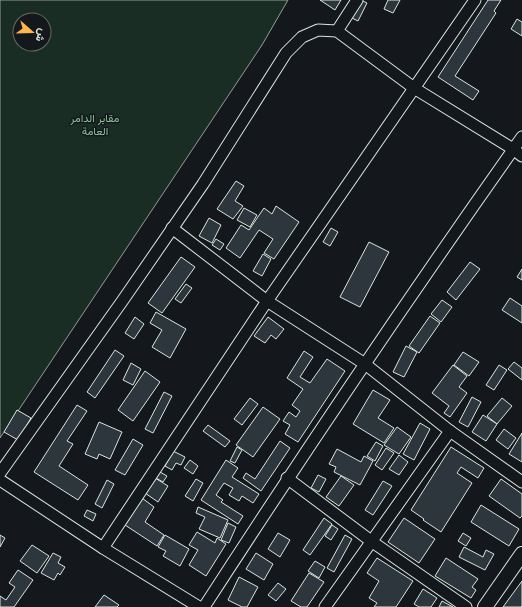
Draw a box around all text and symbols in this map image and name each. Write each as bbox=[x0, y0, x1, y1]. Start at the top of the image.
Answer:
north arrow bbox=[12, 12, 52, 52]
text: ش bbox=[33, 27, 51, 44]
park label: مقابر الدامر العامة bbox=[70, 110, 120, 138]

